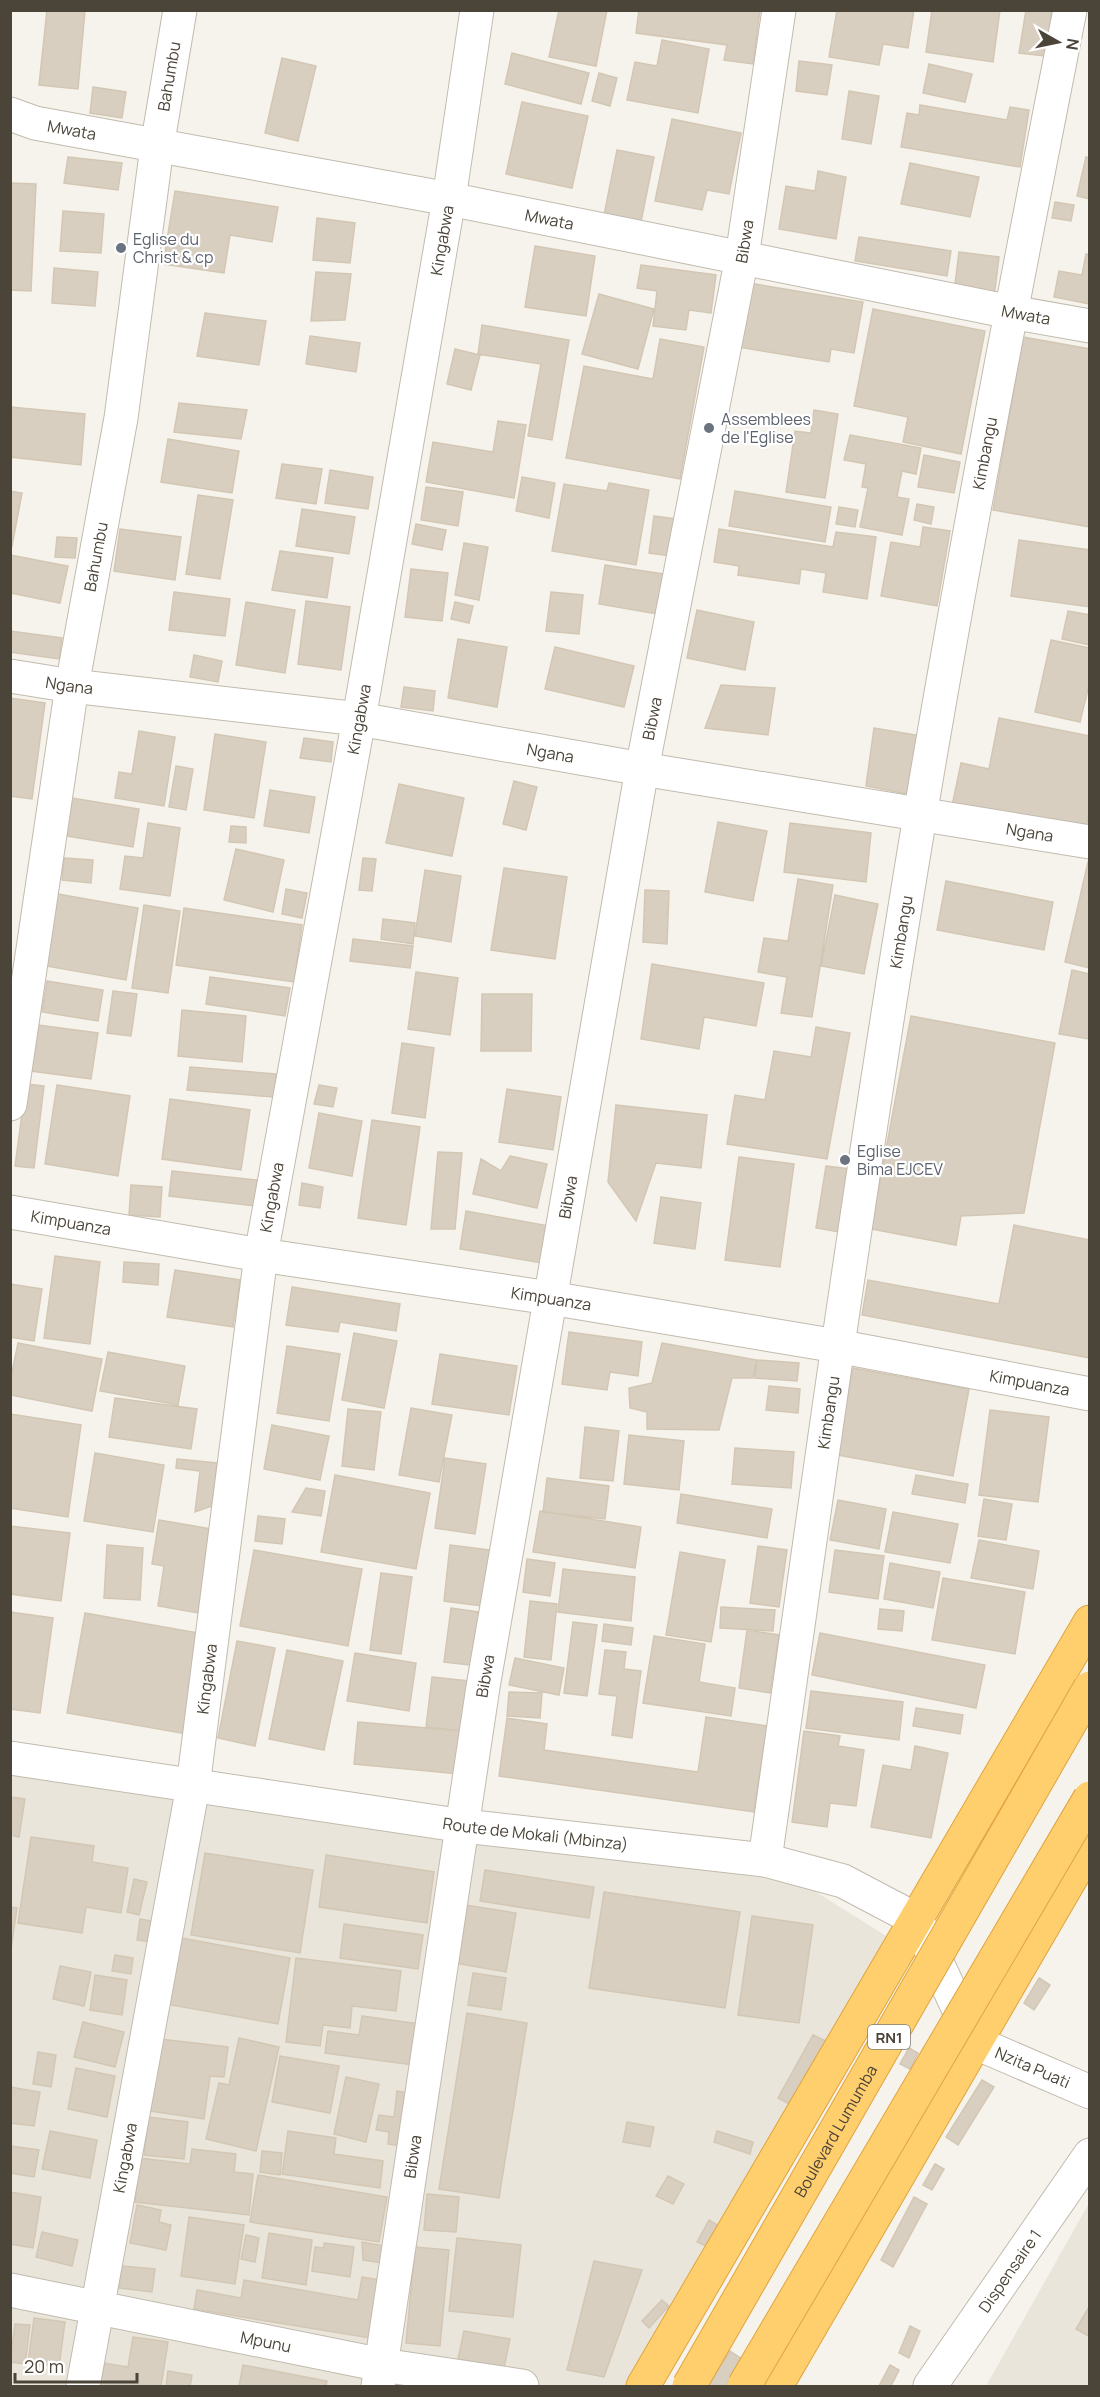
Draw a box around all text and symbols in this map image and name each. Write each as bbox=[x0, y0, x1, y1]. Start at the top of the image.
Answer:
north arrow bbox=[1028, 12, 1088, 72]
text: N bbox=[1061, 37, 1085, 52]
street label: Bahumbu bbox=[152, 40, 186, 113]
street label: Mwata bbox=[46, 114, 98, 145]
street label: Kingabwa bbox=[425, 203, 459, 277]
street label: Mwata bbox=[523, 204, 576, 235]
street label: Bibwa bbox=[730, 218, 758, 265]
place label: Eglise du Christ & cp bbox=[133, 228, 213, 268]
marker: Eglise du Christ & cp bbox=[114, 241, 128, 255]
street label: Mwata bbox=[1000, 299, 1052, 330]
place label: Assemblees de l'Eglise bbox=[721, 408, 811, 448]
street label: Kimbangu bbox=[967, 415, 1002, 491]
marker: Assemblees de l'Eglise bbox=[702, 421, 716, 435]
street label: Bahumbu bbox=[78, 520, 113, 593]
street label: Ngana bbox=[44, 671, 94, 699]
street label: Kingabwa bbox=[342, 682, 376, 756]
street label: Bibwa bbox=[637, 695, 667, 742]
street label: Ngana bbox=[525, 738, 576, 768]
street label: Ngana bbox=[1004, 817, 1055, 847]
street label: Kimbangu bbox=[884, 894, 918, 970]
place label: Eglise Bima EJCEV bbox=[857, 1140, 943, 1180]
marker: Eglise Bima EJCEV bbox=[838, 1153, 852, 1167]
street label: Kingabwa bbox=[254, 1160, 289, 1234]
street label: Bibwa bbox=[553, 1174, 582, 1220]
street label: Kimpuanza bbox=[29, 1205, 113, 1240]
street label: Kimpuanza bbox=[509, 1281, 593, 1316]
street label: Kimpuanza bbox=[988, 1364, 1072, 1401]
street label: Kimbangu bbox=[812, 1374, 844, 1451]
street label: Kingabwa bbox=[191, 1642, 222, 1715]
street label: Bibwa bbox=[471, 1653, 499, 1699]
street label: Route de Mokali (Mbinza) bbox=[441, 1812, 629, 1855]
road number: RN1 bbox=[868, 2025, 910, 2049]
street label: Nzita Puati bbox=[992, 2041, 1074, 2093]
street label: Boulevard Lumumba bbox=[789, 2061, 882, 2201]
street label: Kingabwa bbox=[108, 2121, 142, 2195]
street label: Bibwa bbox=[398, 2133, 427, 2180]
street label: Dispensaire 1 bbox=[973, 2225, 1046, 2317]
street label: Mpunu bbox=[238, 2326, 293, 2357]
scale bar bbox=[15, 2346, 136, 2384]
text: 20 m bbox=[24, 2354, 64, 2378]

